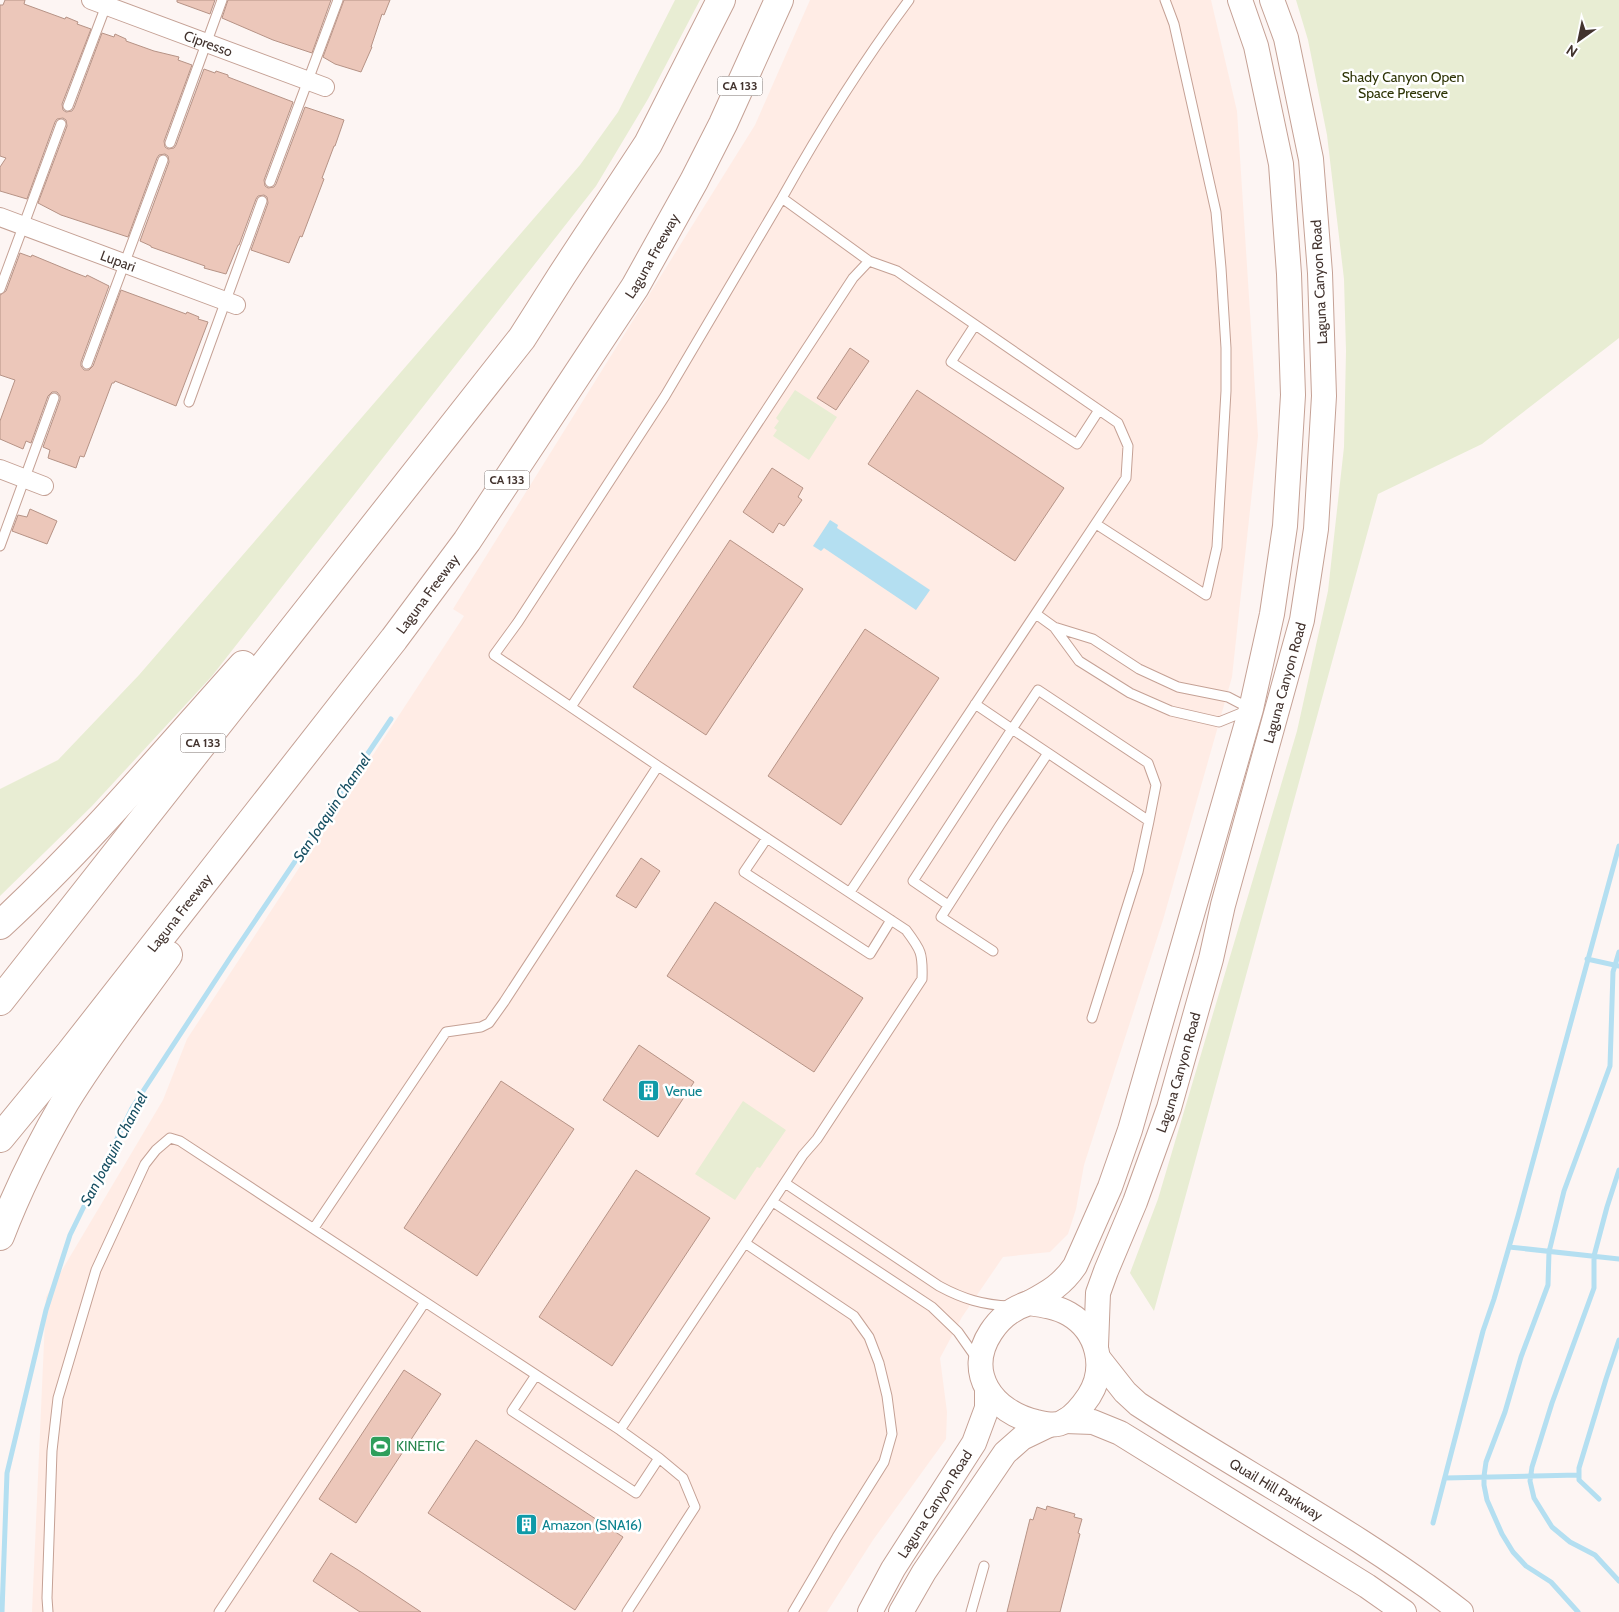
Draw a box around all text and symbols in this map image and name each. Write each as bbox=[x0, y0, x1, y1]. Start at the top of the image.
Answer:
north arrow bbox=[1554, 15, 1604, 65]
street label: Cipresso bbox=[181, 26, 235, 61]
text: N bbox=[1563, 41, 1581, 61]
park label: Shady Canyon Open Space Preserve bbox=[1342, 68, 1464, 102]
road number: CA 133 bbox=[718, 76, 762, 95]
street label: Laguna Freeway bbox=[621, 210, 683, 302]
street label: Laguna Canyon Road bbox=[1307, 219, 1331, 345]
street label: Lupari bbox=[98, 246, 138, 276]
road number: CA 133 bbox=[484, 470, 530, 490]
street label: Laguna Freeway bbox=[392, 551, 463, 637]
street label: Laguna Canyon Road bbox=[1259, 620, 1310, 745]
road number: CA 133 bbox=[180, 734, 226, 752]
water label: San Joaquin Channel bbox=[289, 750, 375, 865]
street label: Laguna Freeway bbox=[143, 870, 216, 956]
street label: Laguna Canyon Road bbox=[1152, 1010, 1205, 1135]
building icon: Venue bbox=[637, 1079, 661, 1103]
place label: Venue bbox=[665, 1082, 702, 1100]
water label: San Joaquin Channel bbox=[77, 1089, 152, 1209]
sports icon: KINETIC bbox=[368, 1434, 392, 1458]
place label: KINETIC bbox=[396, 1437, 445, 1455]
street label: Laguna Canyon Road bbox=[893, 1447, 976, 1561]
street label: Quail Hill Parkway bbox=[1226, 1454, 1326, 1524]
building icon: Amazon (SNA16) bbox=[514, 1513, 538, 1537]
place label: Amazon (SNA16) bbox=[542, 1516, 642, 1534]

